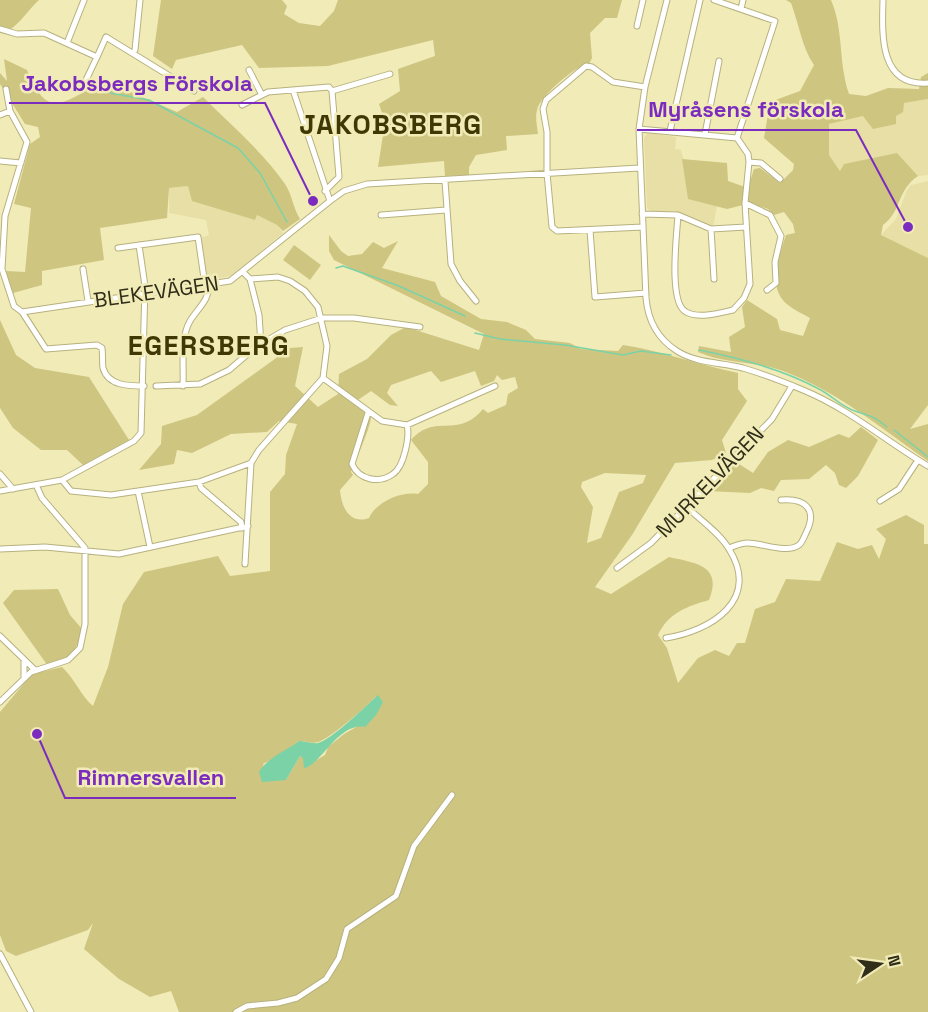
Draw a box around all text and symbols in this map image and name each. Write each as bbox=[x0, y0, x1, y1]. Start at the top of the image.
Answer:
callout: Jakobsbergs Förskola bbox=[9, 63, 265, 103]
text: Jakobsbergs Förskola bbox=[21, 69, 253, 97]
callout: Myråsens förskola bbox=[637, 90, 856, 130]
text: Myråsens förskola bbox=[648, 95, 844, 123]
district label: JAKOBSBERG bbox=[299, 107, 483, 142]
street label: BLEKEVÄGEN bbox=[91, 269, 220, 314]
district label: EGERSBERG bbox=[128, 328, 290, 363]
street label: MURKELVÄGEN bbox=[650, 420, 770, 543]
callout: Rimnersvallen bbox=[65, 758, 236, 798]
text: Rimnersvallen bbox=[78, 763, 224, 791]
north arrow bbox=[850, 934, 910, 994]
text: N bbox=[883, 953, 906, 968]

